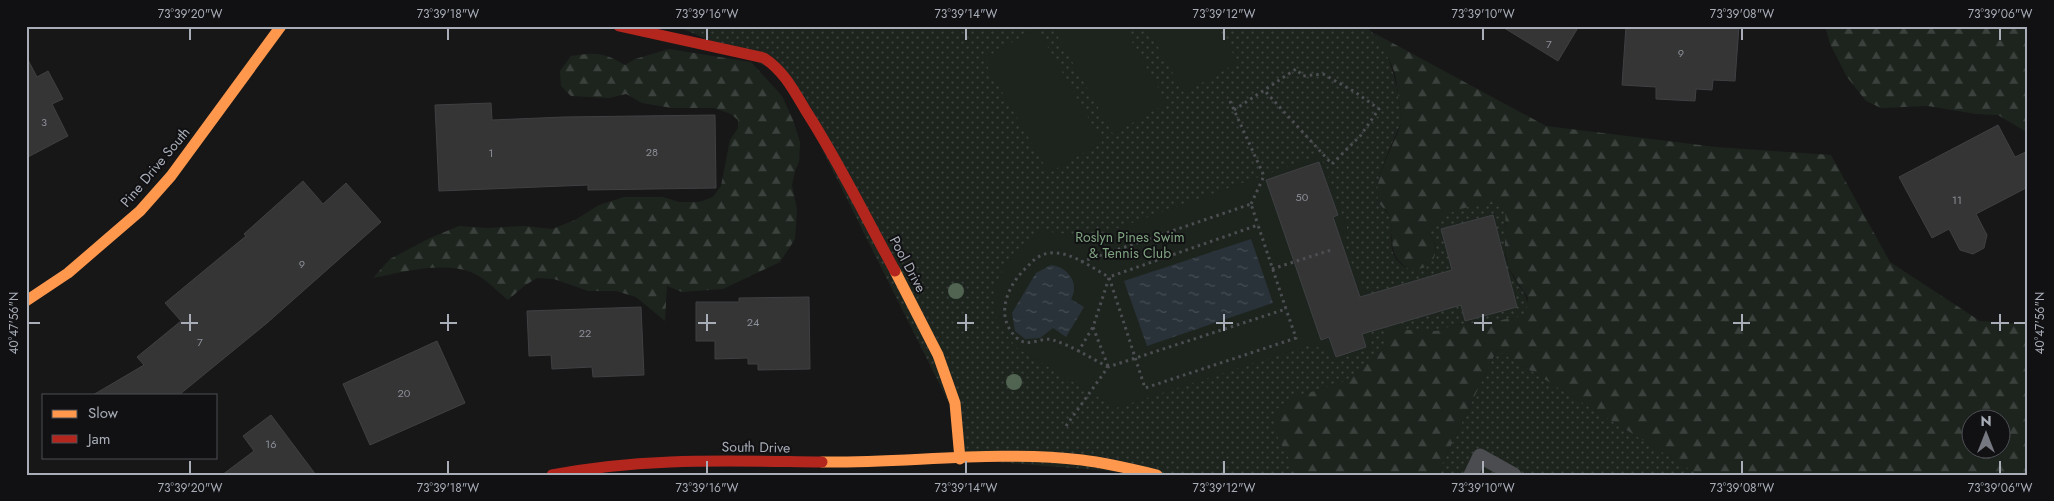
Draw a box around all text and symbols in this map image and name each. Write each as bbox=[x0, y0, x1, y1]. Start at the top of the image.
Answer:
text: 73°39'20"W bbox=[158, 5, 222, 23]
text: 73°39'18"W bbox=[417, 5, 479, 23]
text: 73°39'16"W bbox=[676, 5, 739, 23]
text: 73°39'14"W bbox=[935, 5, 998, 23]
text: 73°39'12"W bbox=[1193, 5, 1255, 23]
text: 73°39'10"W bbox=[1451, 5, 1515, 23]
text: 73°39'08"W bbox=[1710, 5, 1774, 23]
text: 73°39'06"W bbox=[1968, 5, 2032, 23]
house number: 7 bbox=[1546, 36, 1552, 52]
house number: 9 bbox=[1678, 45, 1684, 61]
house number: 3 bbox=[41, 114, 47, 130]
street label: Pine Drive South bbox=[116, 123, 194, 211]
house number: 28 bbox=[646, 144, 658, 160]
house number: 1 bbox=[489, 145, 493, 161]
house number: 50 bbox=[1296, 189, 1309, 205]
house number: 11 bbox=[1952, 192, 1962, 208]
park label: Roslyn Pines Swim & Tennis Club bbox=[1075, 227, 1185, 263]
street label: Pool Drive bbox=[885, 232, 931, 296]
house number: 9 bbox=[299, 256, 305, 272]
text: 40°47'56"N bbox=[5, 292, 23, 354]
text: 40°47'56"N bbox=[2031, 292, 2049, 354]
house number: 24 bbox=[747, 314, 760, 330]
house number: 22 bbox=[579, 325, 591, 341]
house number: 7 bbox=[197, 334, 203, 350]
house number: 20 bbox=[398, 385, 411, 401]
legend bbox=[42, 394, 218, 458]
text: Slow bbox=[88, 402, 119, 424]
north arrow bbox=[1962, 408, 2012, 458]
text: N bbox=[1980, 411, 1992, 431]
text: Jam bbox=[86, 428, 111, 450]
house number: 16 bbox=[265, 436, 277, 452]
street label: South Drive bbox=[721, 436, 791, 458]
text: 73°39'20"W bbox=[158, 479, 222, 497]
text: 73°39'18"W bbox=[417, 479, 479, 497]
text: 73°39'16"W bbox=[676, 479, 739, 497]
text: 73°39'14"W bbox=[935, 479, 998, 497]
text: 73°39'12"W bbox=[1193, 479, 1255, 497]
text: 73°39'10"W bbox=[1451, 479, 1515, 497]
text: 73°39'08"W bbox=[1710, 479, 1774, 497]
text: 73°39'06"W bbox=[1968, 479, 2032, 497]

